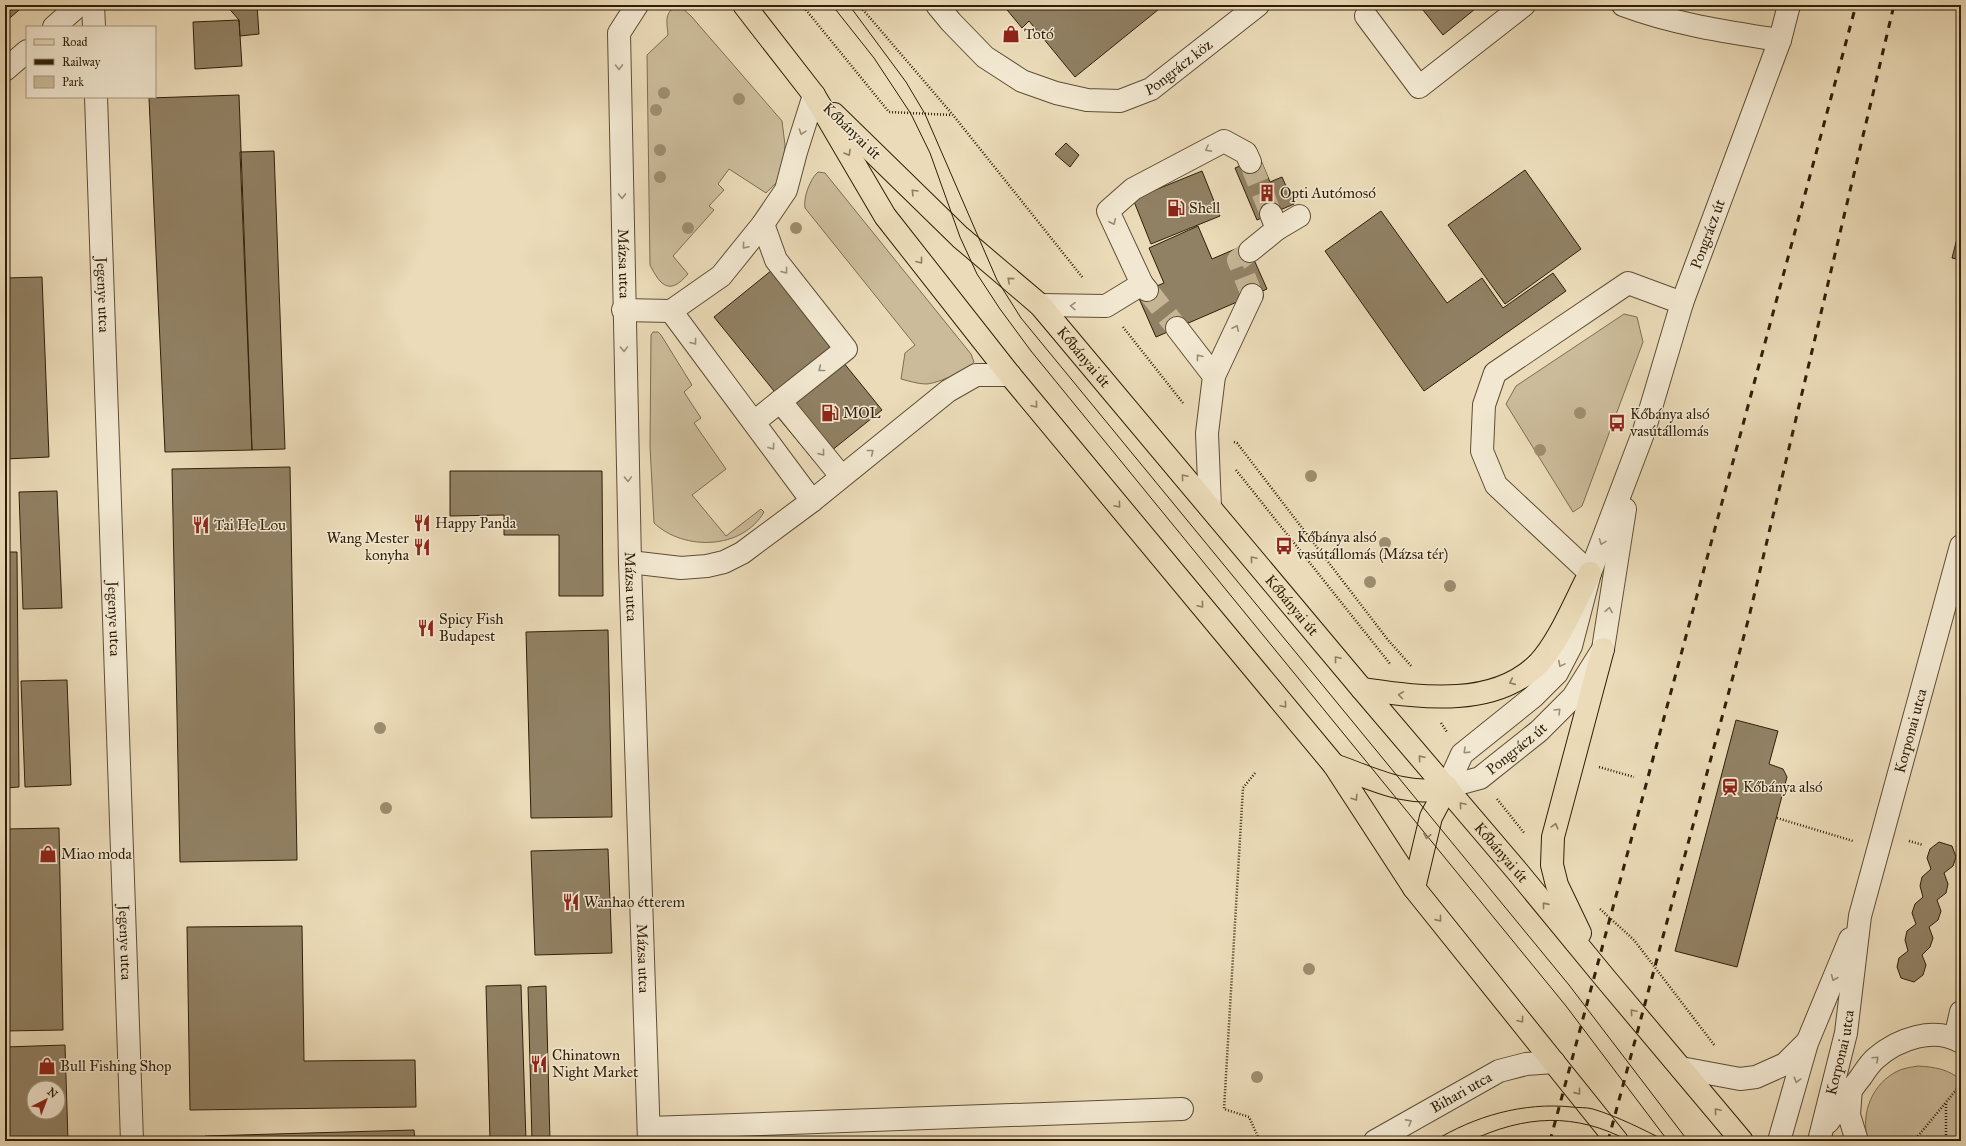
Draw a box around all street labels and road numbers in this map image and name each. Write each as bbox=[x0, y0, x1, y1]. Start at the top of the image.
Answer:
street label: Pongrácz köz bbox=[1143, 35, 1216, 99]
street label: Kőbányai út bbox=[819, 99, 885, 163]
street label: Pongrácz út bbox=[1687, 196, 1729, 271]
street label: Mázsa utca bbox=[614, 229, 634, 299]
street label: Jegenye utca bbox=[91, 255, 113, 334]
street label: Kőbányai út bbox=[1053, 323, 1115, 392]
street label: Mázsa utca bbox=[621, 552, 641, 622]
street label: Kőbányai út bbox=[1261, 571, 1323, 640]
street label: Jegenye utca bbox=[103, 579, 124, 657]
street label: Korponai utca bbox=[1890, 686, 1931, 775]
street label: Pongrácz út bbox=[1483, 719, 1551, 779]
street label: Kőbányai út bbox=[1471, 819, 1532, 887]
street label: Jegenye utca bbox=[114, 902, 135, 981]
street label: Mázsa utca bbox=[633, 923, 653, 994]
street label: Korponai utca bbox=[1822, 1008, 1858, 1097]
street label: Bihari utca bbox=[1427, 1068, 1496, 1117]

